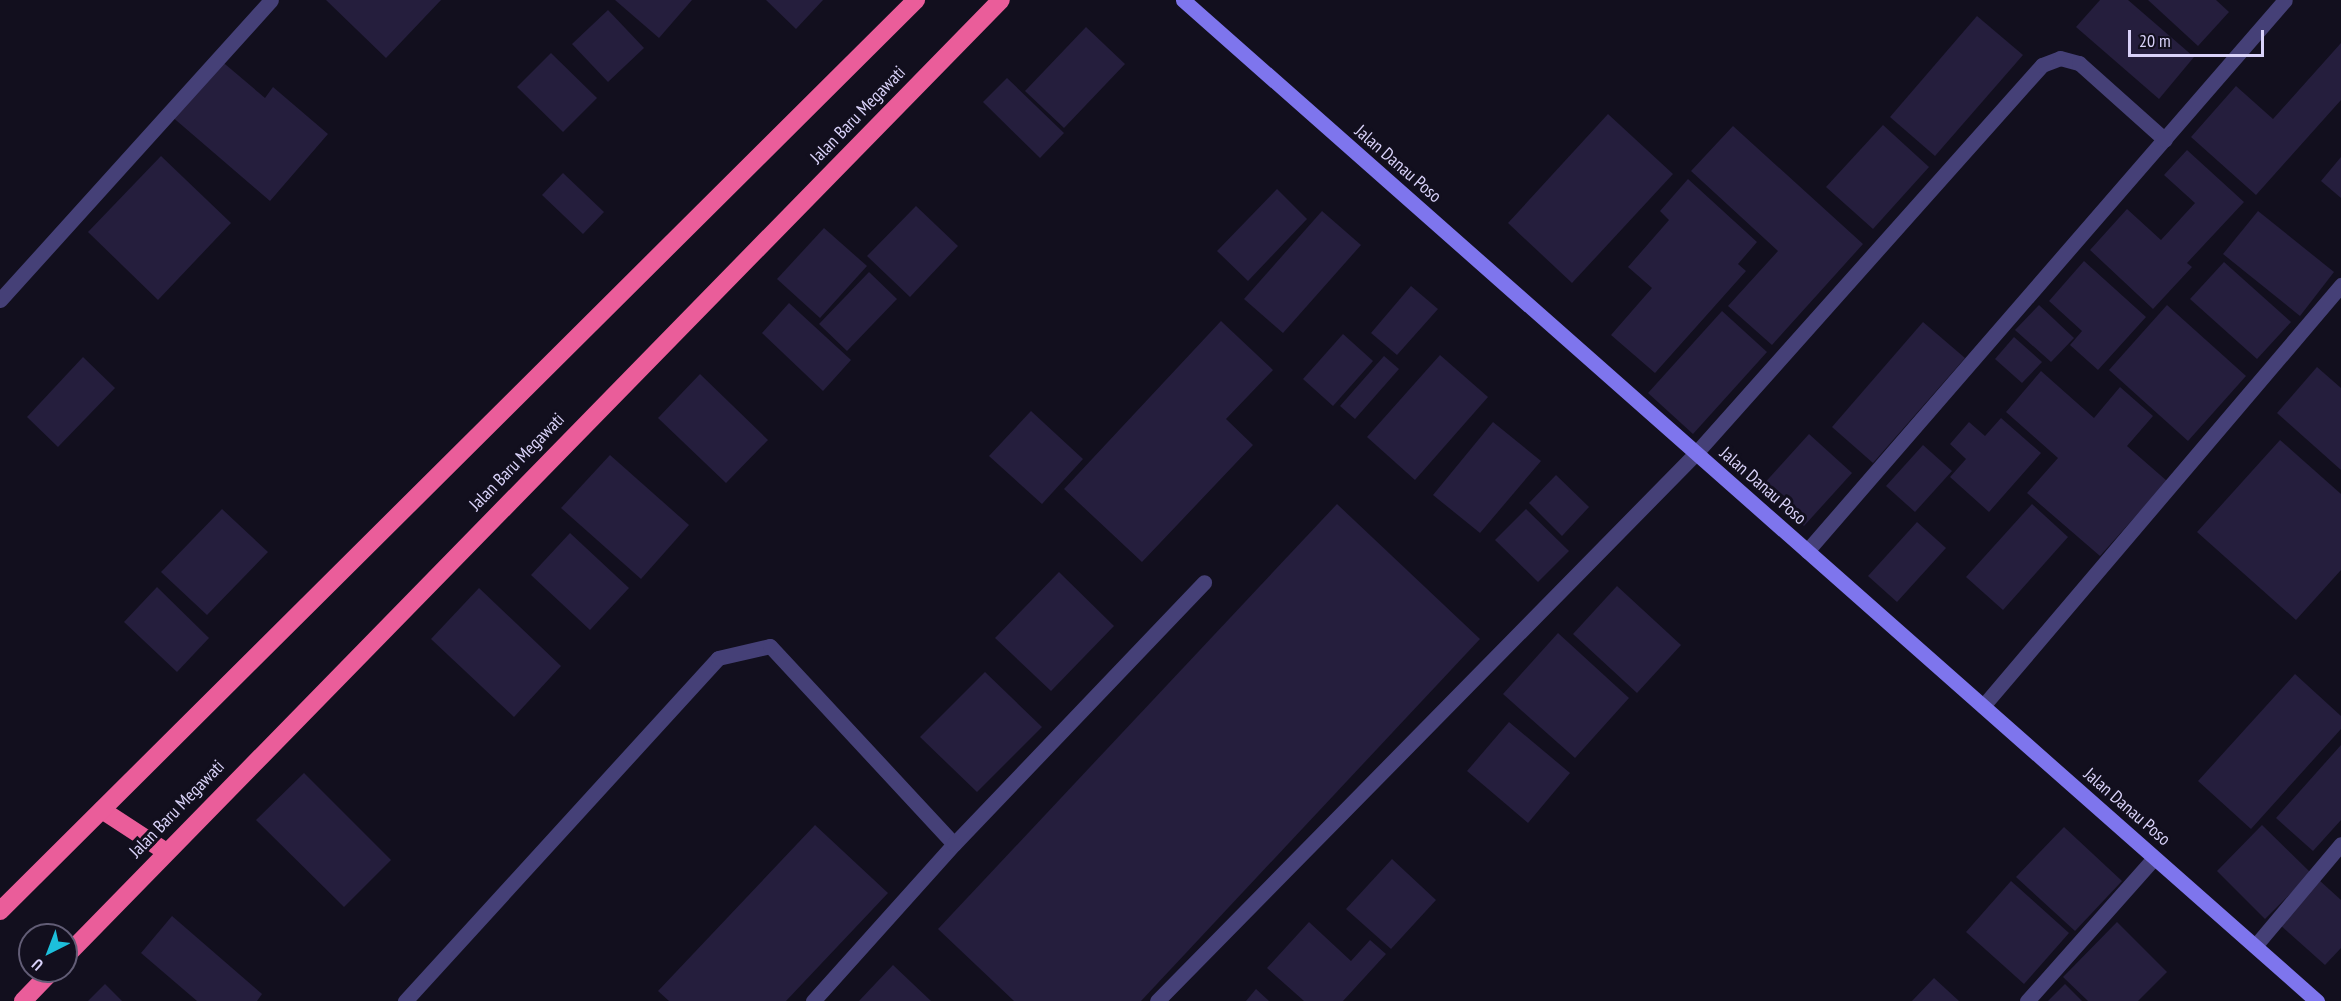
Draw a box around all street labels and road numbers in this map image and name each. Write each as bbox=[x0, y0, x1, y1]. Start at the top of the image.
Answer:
street label: Jalan Baru Megawati bbox=[806, 62, 910, 168]
street label: Jalan Danau Poso bbox=[1350, 121, 1446, 207]
street label: Jalan Baru Megawati bbox=[465, 409, 569, 515]
street label: Jalan Danau Poso bbox=[1715, 443, 1811, 529]
street label: Jalan Baru Megawati bbox=[125, 756, 229, 862]
street label: Jalan Danau Poso bbox=[2079, 764, 2175, 850]

